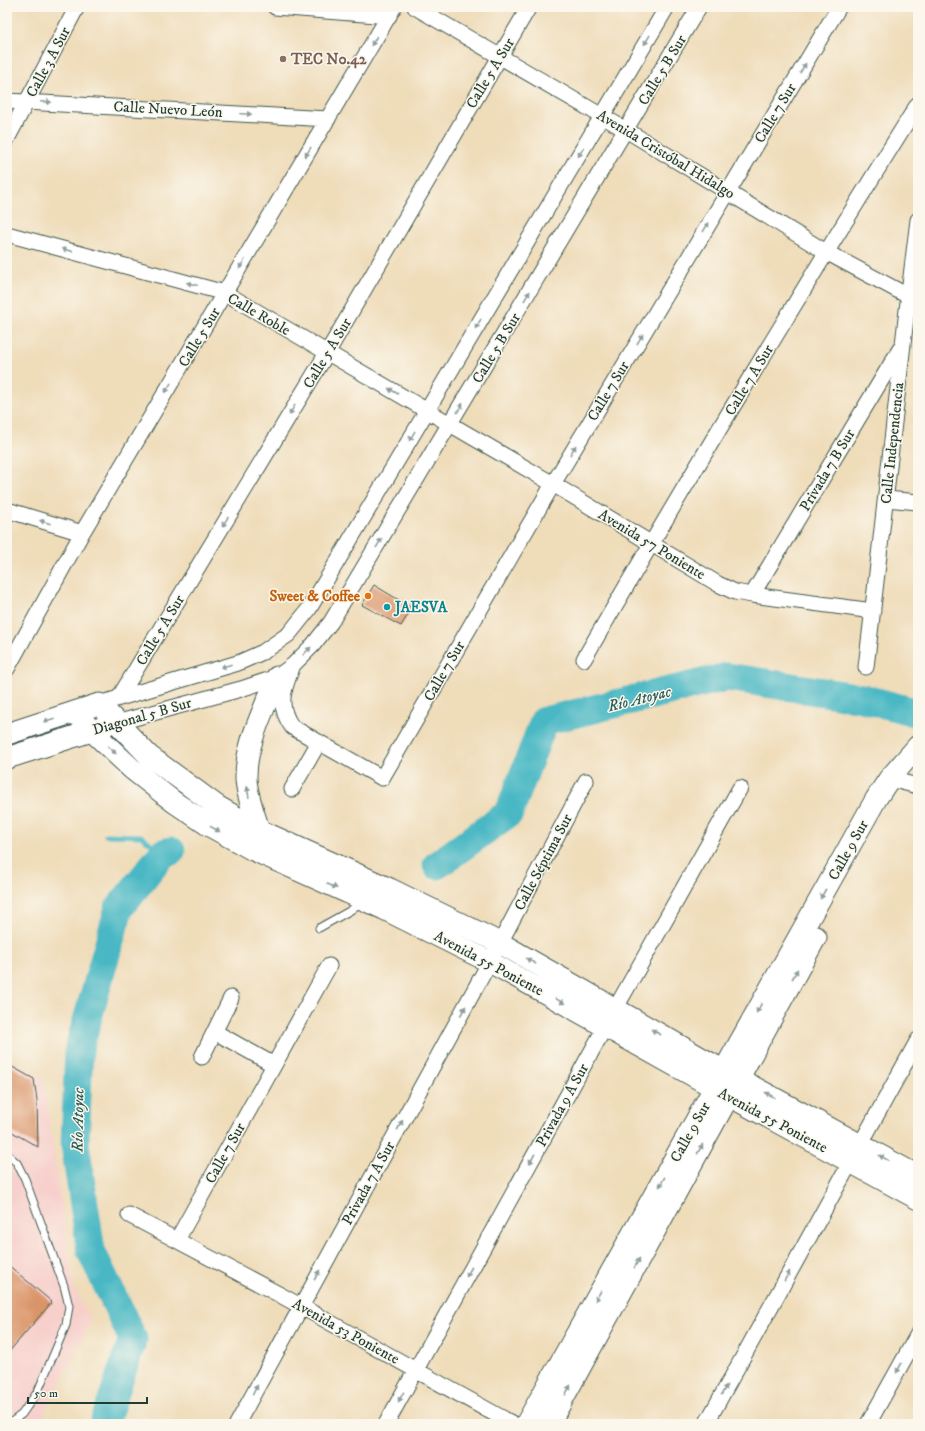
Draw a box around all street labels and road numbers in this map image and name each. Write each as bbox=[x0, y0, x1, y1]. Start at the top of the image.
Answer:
street label: Calle 3 A Sur bbox=[22, 23, 75, 101]
street label: Calle 5 B Sur bbox=[634, 31, 691, 109]
street label: Calle 5 A Sur bbox=[462, 34, 519, 112]
street label: Calle 7 Sur bbox=[750, 79, 801, 147]
street label: Calle Nuevo León bbox=[113, 97, 223, 122]
street label: Avenida Cristóbal Hidalgo bbox=[593, 106, 738, 203]
street label: Calle Roble bbox=[224, 289, 294, 340]
street label: Calle 5 Sur bbox=[174, 304, 225, 370]
street label: Calle 5 B Sur bbox=[468, 309, 525, 387]
street label: Calle 5 A Sur bbox=[299, 314, 356, 392]
street label: Calle 7 A Sur bbox=[721, 341, 778, 419]
street label: Calle 7 Sur bbox=[583, 357, 634, 425]
street label: Calle Independencia bbox=[877, 381, 908, 505]
street label: Privada 7 B Sur bbox=[795, 425, 860, 515]
street label: Avenida 57 Poniente bbox=[595, 505, 709, 584]
street label: Calle 5 A Sur bbox=[132, 591, 189, 669]
street label: Calle 7 Sur bbox=[420, 637, 470, 705]
street label: Diagonal 5 B Sur bbox=[90, 693, 194, 740]
street label: Calle Séptima Sur bbox=[510, 810, 577, 914]
street label: Calle 9 Sur bbox=[824, 816, 873, 884]
street label: Avenida 55 Poniente bbox=[431, 927, 547, 1000]
street label: Privada 9 A Sur bbox=[532, 1060, 593, 1150]
street label: Avenida 55 Poniente bbox=[715, 1084, 831, 1157]
street label: Calle 9 Sur bbox=[666, 1098, 715, 1166]
street label: Calle 7 Sur bbox=[201, 1119, 250, 1187]
street label: Privada 7 A Sur bbox=[338, 1138, 399, 1228]
street label: Avenida 53 Poniente bbox=[289, 1294, 403, 1369]

